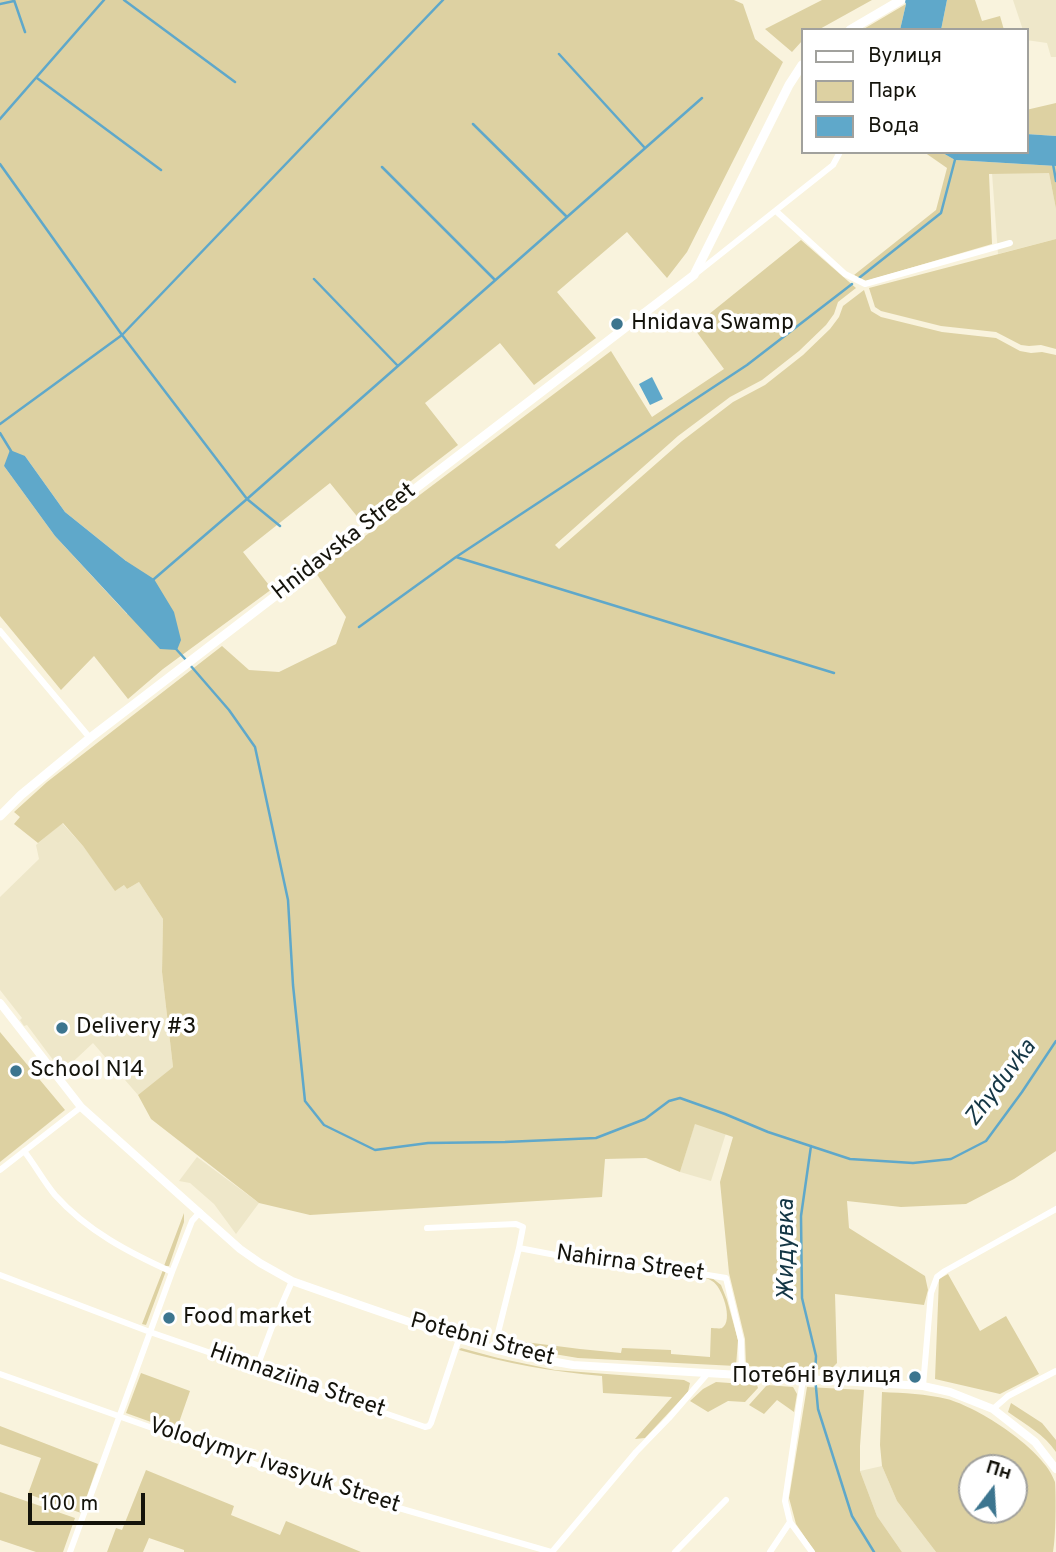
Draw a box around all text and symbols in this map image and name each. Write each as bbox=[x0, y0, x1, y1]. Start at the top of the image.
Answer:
legend bbox=[800, 28, 1028, 154]
text: Вулиця bbox=[868, 43, 942, 70]
text: Парк bbox=[868, 78, 917, 105]
text: Вода bbox=[868, 113, 919, 140]
place label: Hnidava Swamp bbox=[631, 310, 794, 338]
marker: Hnidava Swamp bbox=[609, 316, 625, 332]
street label: Hnidavska Street bbox=[268, 478, 422, 608]
place label: Delivery #3 bbox=[76, 1014, 196, 1042]
marker: Delivery #3 bbox=[54, 1020, 70, 1036]
water label: Zhyduvka bbox=[960, 1035, 1044, 1133]
place label: School N14 bbox=[30, 1057, 144, 1085]
marker: School N14 bbox=[8, 1063, 24, 1079]
water label: Жидувка bbox=[774, 1199, 802, 1301]
street label: Nahirna Street bbox=[554, 1241, 706, 1289]
place label: Food market bbox=[183, 1304, 312, 1332]
street label: Potebni Street bbox=[407, 1308, 557, 1374]
marker: Food market bbox=[161, 1310, 177, 1326]
street label: Himnaziina Street bbox=[205, 1339, 389, 1425]
place label: Потебні вулиця bbox=[732, 1363, 901, 1391]
marker: Потебні вулиця bbox=[907, 1369, 923, 1385]
street label: Volodymyr Ivasyuk Street bbox=[145, 1413, 403, 1521]
north arrow bbox=[958, 1454, 1028, 1524]
text: Пн bbox=[983, 1456, 1014, 1486]
scale bar bbox=[32, 1478, 149, 1522]
text: 100 m bbox=[41, 1491, 98, 1518]

